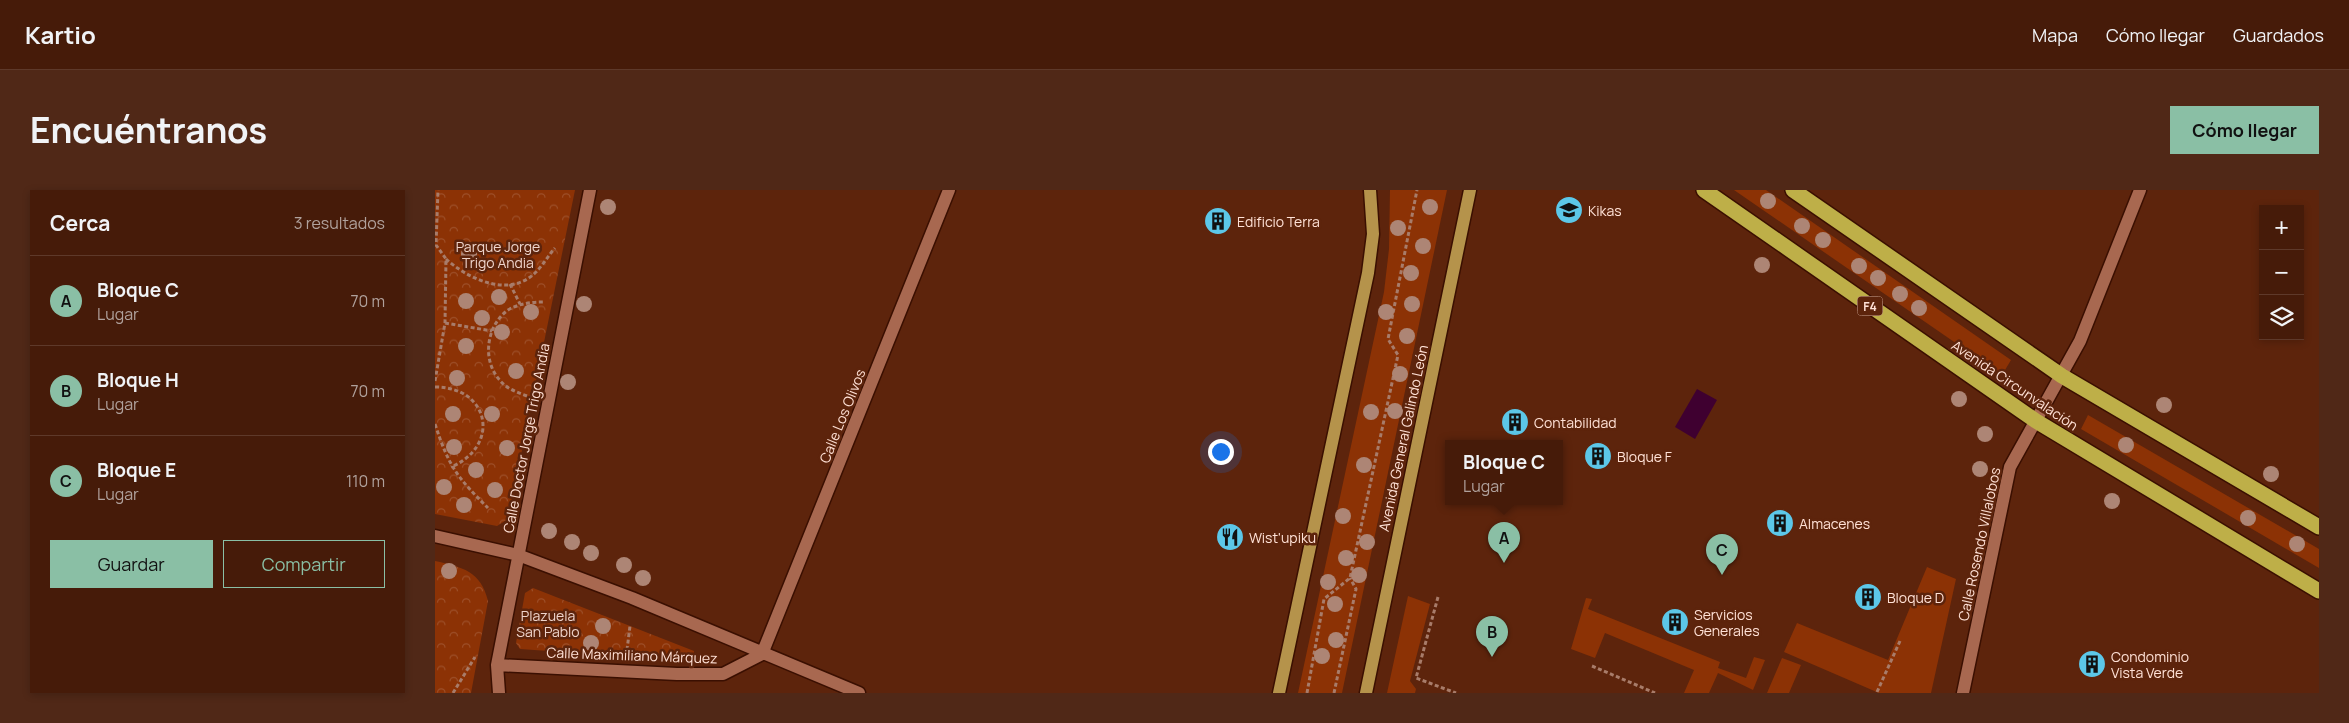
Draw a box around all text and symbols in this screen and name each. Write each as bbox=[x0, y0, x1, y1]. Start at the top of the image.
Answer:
text: Kartio bbox=[25, 18, 96, 51]
text: Mapa bbox=[2032, 23, 2078, 47]
text: Cómo llegar bbox=[2106, 23, 2205, 47]
text: Guardados bbox=[2233, 23, 2324, 47]
text: Encuéntranos bbox=[30, 106, 267, 154]
button: Cómo llegar bbox=[2170, 106, 2319, 154]
school or university icon: Kikas bbox=[1554, 195, 1584, 225]
place label: Kikas bbox=[1588, 201, 1622, 220]
map controls bbox=[2259, 205, 2304, 340]
button: + bbox=[2259, 205, 2304, 250]
building icon: Edificio Terra bbox=[1203, 206, 1233, 236]
text: Cerca bbox=[50, 209, 110, 237]
text: 3 resultados bbox=[294, 212, 385, 234]
place label: Edificio Terra bbox=[1237, 212, 1320, 231]
park label: Parque Jorge Trigo Andia bbox=[456, 237, 540, 272]
button: − bbox=[2259, 250, 2304, 295]
text: Bloque C bbox=[97, 277, 179, 303]
text: A bbox=[61, 290, 71, 312]
text: 70 m bbox=[350, 290, 385, 312]
button: layers bbox=[2259, 295, 2304, 340]
road number: F4 bbox=[1857, 296, 1883, 315]
text: Lugar bbox=[97, 303, 139, 325]
street label: Avenida Circunvalación bbox=[1948, 335, 2082, 435]
street label: Calle Doctor Jorge Trigo Andia bbox=[498, 342, 554, 534]
street label: Avenida General Galindo León bbox=[1374, 343, 1432, 533]
street label: Calle Los Olivos bbox=[814, 366, 870, 466]
text: Bloque H bbox=[97, 367, 179, 393]
text: B bbox=[61, 380, 71, 402]
text: 70 m bbox=[350, 380, 385, 402]
text: Lugar bbox=[97, 393, 139, 415]
building icon: Contabilidad bbox=[1500, 407, 1530, 437]
place label: Contabilidad bbox=[1534, 413, 1616, 432]
your location bbox=[1208, 439, 1234, 465]
popup bbox=[1445, 440, 1563, 505]
building icon: Bloque F bbox=[1583, 441, 1613, 471]
place label: Bloque F bbox=[1617, 447, 1672, 466]
text: Bloque C bbox=[1463, 449, 1545, 475]
text: Bloque E bbox=[97, 457, 176, 483]
street label: Calle Rosendo Villalobos bbox=[1953, 465, 2005, 623]
text: C bbox=[60, 470, 72, 492]
text: 110 m bbox=[346, 470, 385, 492]
text: Lugar bbox=[1463, 475, 1505, 497]
text: Lugar bbox=[97, 483, 139, 505]
building icon: Almacenes bbox=[1765, 508, 1795, 538]
place label: Almacenes bbox=[1799, 514, 1870, 533]
restaurant icon: Wist'upiku bbox=[1215, 522, 1245, 552]
pin: A bbox=[1488, 522, 1520, 563]
place label: Wist'upiku bbox=[1249, 528, 1316, 547]
pin: C bbox=[1706, 534, 1738, 575]
button: Guardar bbox=[50, 540, 213, 588]
button: Compartir bbox=[223, 540, 385, 588]
building icon: Bloque D bbox=[1853, 582, 1883, 612]
place label: Bloque D bbox=[1887, 588, 1944, 607]
place label: Servicios Generales bbox=[1694, 605, 1760, 640]
park label: Plazuela San Pablo bbox=[516, 606, 580, 641]
building icon: Servicios Generales bbox=[1660, 607, 1690, 637]
pin: B bbox=[1476, 616, 1508, 657]
street label: Calle Maximiliano Márquez bbox=[546, 643, 718, 667]
place label: Condominio Vista Verde bbox=[2111, 647, 2189, 682]
building icon: Condominio Vista Verde bbox=[2077, 649, 2107, 679]

